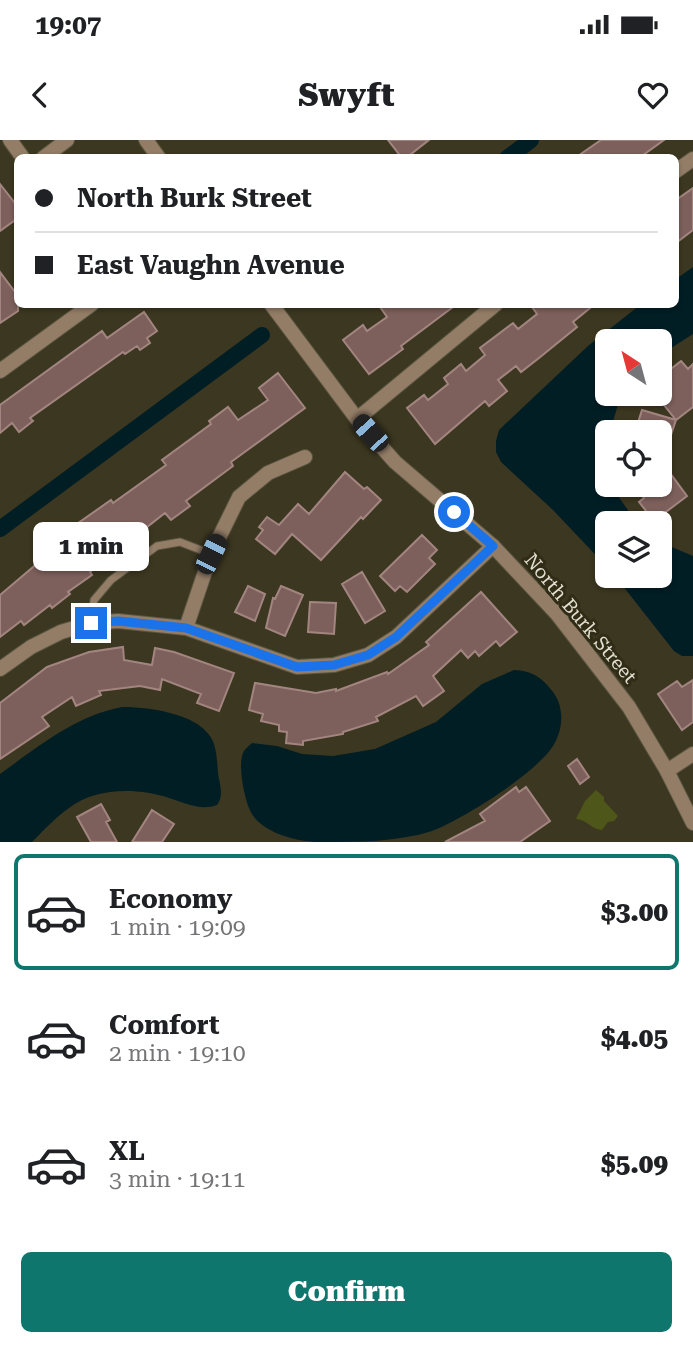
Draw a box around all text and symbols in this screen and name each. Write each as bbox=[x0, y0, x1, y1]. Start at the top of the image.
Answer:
text: 19:07 bbox=[35, 10, 101, 40]
icon: back bbox=[21, 76, 59, 114]
text: Swyft bbox=[298, 76, 395, 114]
icon: heart bbox=[634, 76, 672, 114]
text: North Burk Street bbox=[77, 183, 312, 213]
text: East Vaughn Avenue bbox=[77, 250, 345, 280]
north arrow bbox=[595, 329, 672, 406]
map controls bbox=[595, 329, 672, 588]
car bbox=[349, 410, 392, 456]
button: locate bbox=[595, 420, 672, 497]
route start bbox=[438, 496, 470, 528]
button: layers bbox=[595, 511, 672, 588]
callout: 1 min bbox=[33, 522, 149, 570]
car bbox=[193, 531, 230, 577]
text: 1 min bbox=[59, 533, 123, 560]
street label: North Burk Street bbox=[520, 549, 642, 688]
route end bbox=[75, 607, 107, 639]
icon: car bbox=[25, 881, 88, 944]
text: Economy bbox=[109, 884, 232, 914]
text: $3.00 bbox=[601, 897, 668, 927]
text: 1 min · 19:09 bbox=[109, 914, 246, 941]
icon: car bbox=[25, 1007, 88, 1070]
text: Comfort bbox=[109, 1010, 219, 1040]
text: $4.05 bbox=[601, 1023, 668, 1053]
text: 2 min · 19:10 bbox=[109, 1040, 246, 1067]
icon: car bbox=[25, 1133, 88, 1196]
text: XL bbox=[109, 1136, 145, 1166]
text: $5.09 bbox=[601, 1149, 668, 1179]
text: 3 min · 19:11 bbox=[109, 1166, 246, 1193]
button: Confirm bbox=[21, 1252, 672, 1332]

